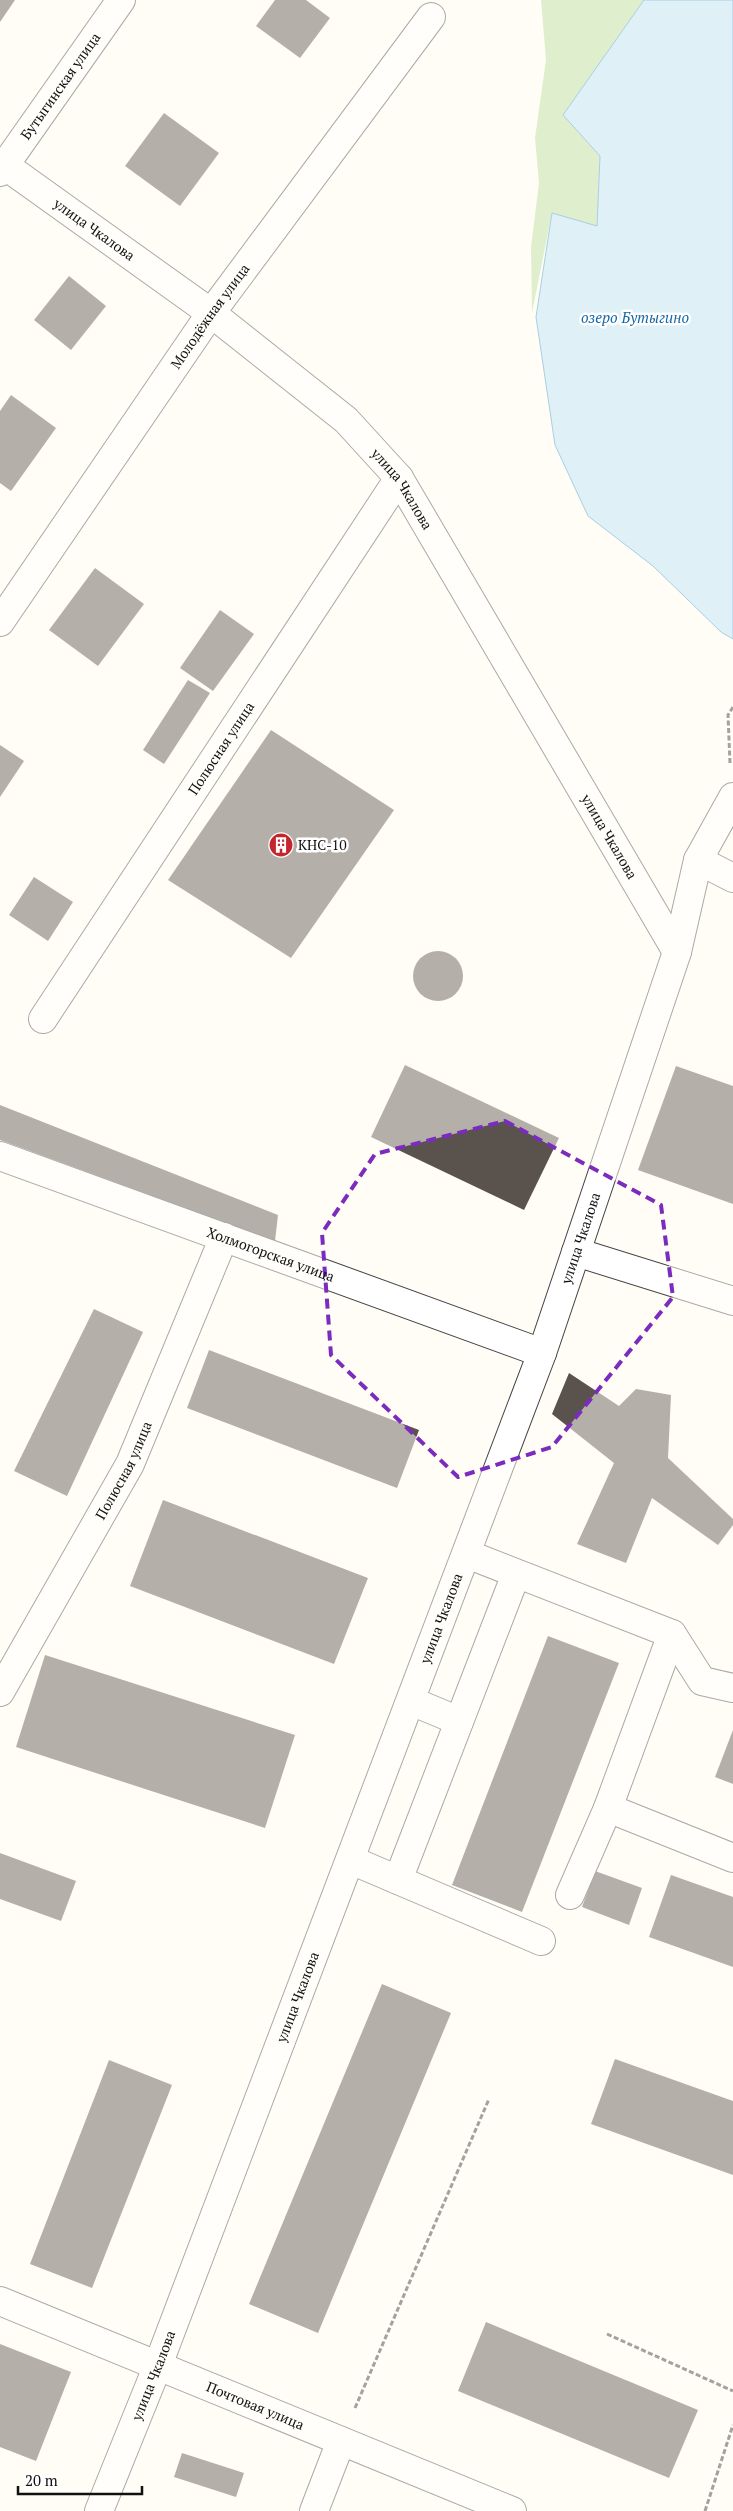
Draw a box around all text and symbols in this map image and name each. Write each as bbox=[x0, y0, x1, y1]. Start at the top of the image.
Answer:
street label: Бутыгинская улица bbox=[16, 29, 104, 143]
street label: улица Чкалова bbox=[49, 193, 139, 265]
street label: Молодёжная улица bbox=[166, 260, 253, 372]
water label: озеро Бутыгино bbox=[581, 307, 689, 327]
street label: улица Чкалова bbox=[367, 443, 437, 533]
street label: Полюсная улица bbox=[183, 698, 258, 798]
street label: улица Чкалова bbox=[577, 789, 642, 882]
building icon: КНС-10 bbox=[268, 832, 294, 858]
place label: КНС-10 bbox=[298, 835, 347, 854]
street label: улица Чкалова bbox=[556, 1190, 604, 1287]
street label: Холмогорская улица bbox=[204, 1222, 337, 1286]
street label: Полюсная улица bbox=[90, 1418, 156, 1523]
street label: улица Чкалова bbox=[415, 1570, 467, 1667]
street label: улица Чкалова bbox=[271, 1949, 323, 2046]
street label: улица Чкалова bbox=[126, 2328, 179, 2424]
street label: Почтовая улица bbox=[204, 2377, 307, 2434]
scale bar bbox=[18, 2464, 141, 2496]
text: 20 m bbox=[25, 2470, 58, 2490]

